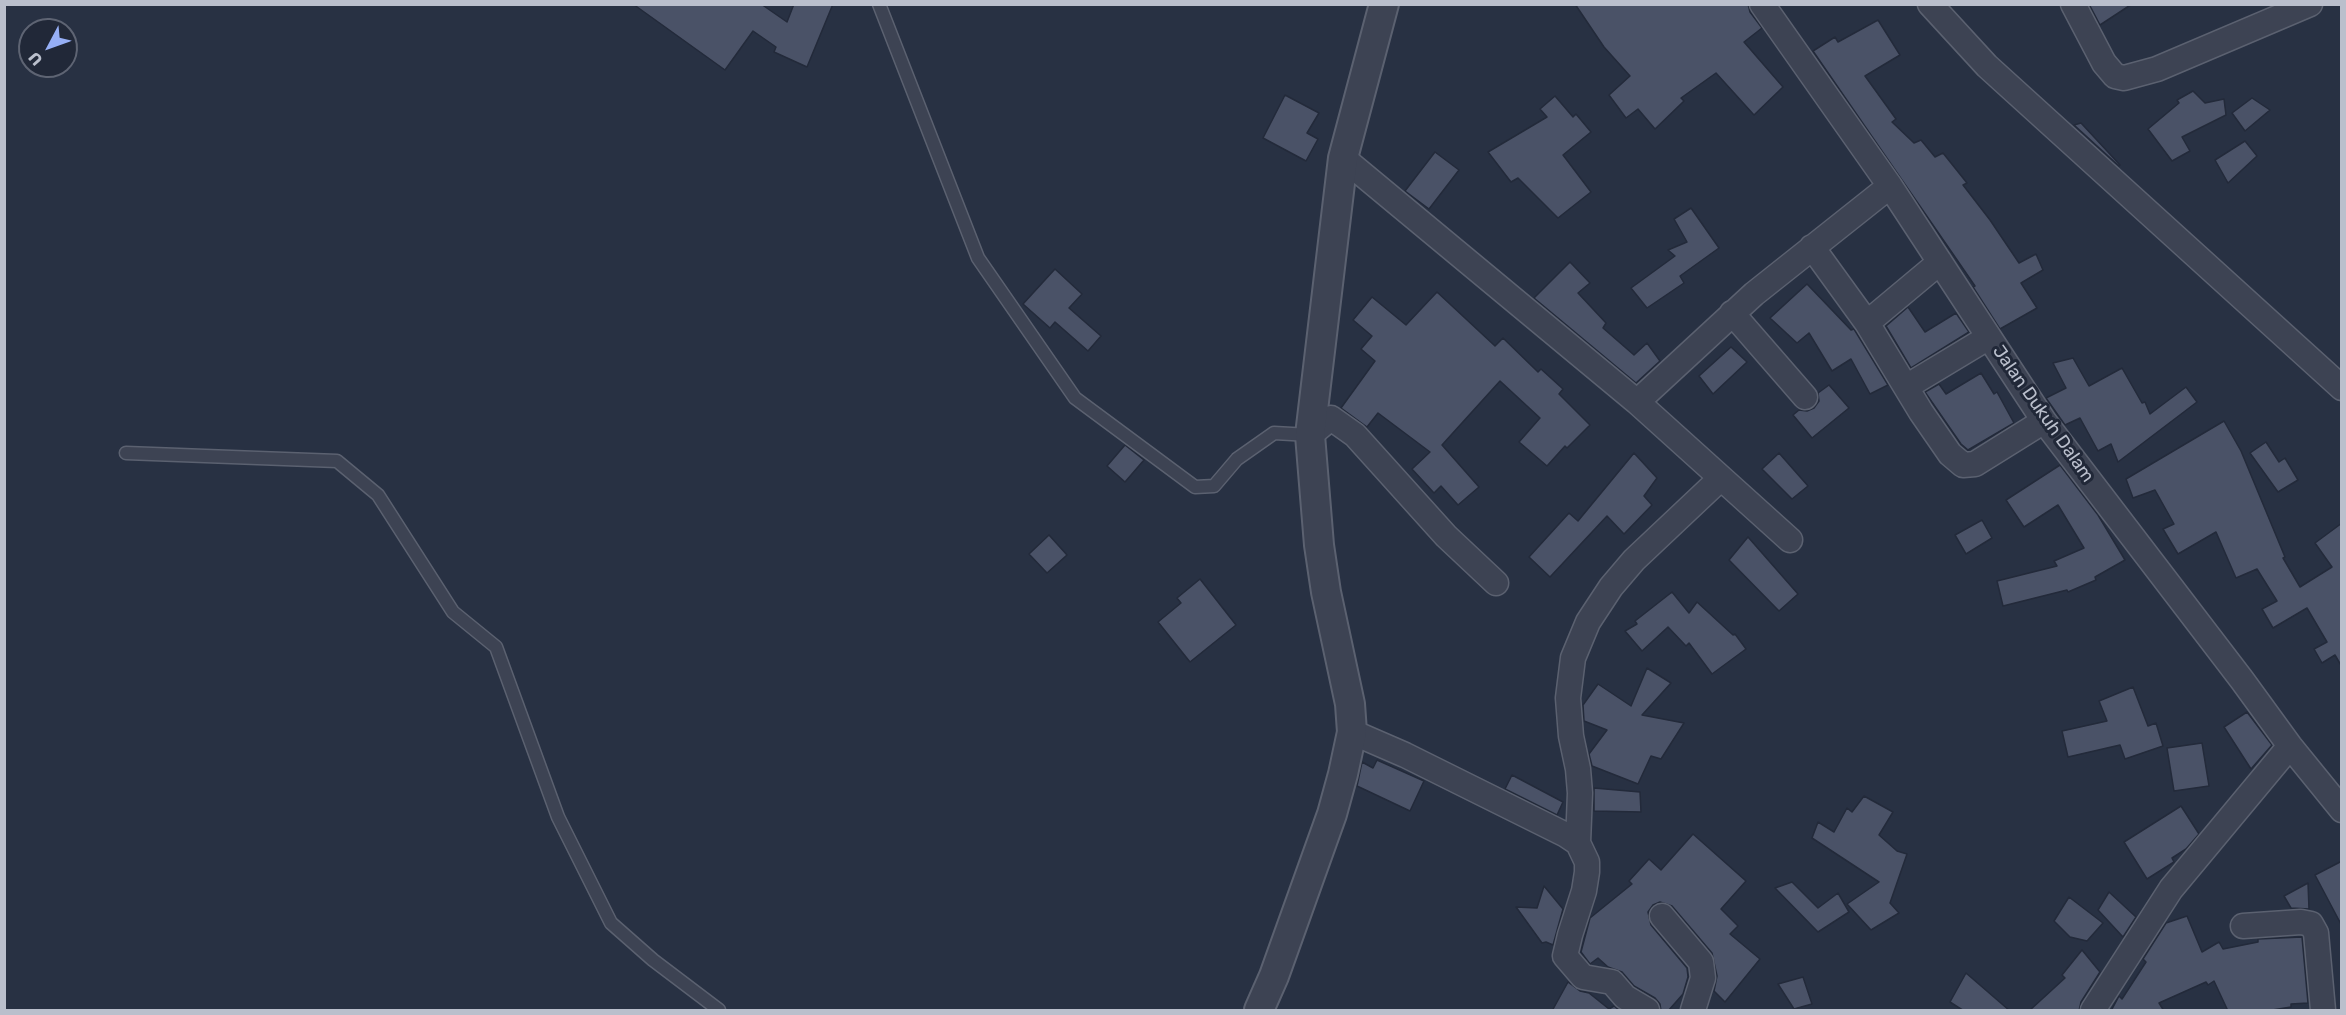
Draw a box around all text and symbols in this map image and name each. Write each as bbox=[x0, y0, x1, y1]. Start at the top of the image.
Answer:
north arrow bbox=[18, 18, 78, 78]
text: U bbox=[25, 48, 47, 69]
street label: Jalan Dukuh Dalam bbox=[1988, 341, 2098, 487]

